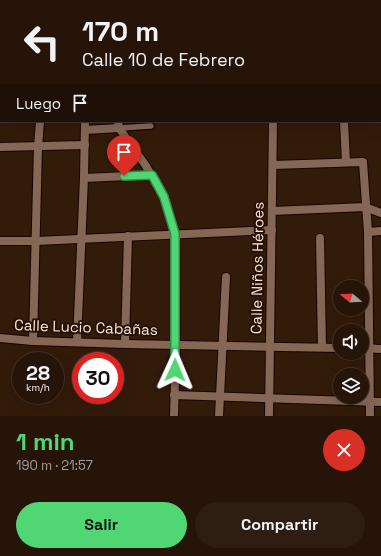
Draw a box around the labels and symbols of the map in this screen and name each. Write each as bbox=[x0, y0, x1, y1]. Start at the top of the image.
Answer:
pin bbox=[107, 135, 141, 176]
street label: Calle Niños Héroes bbox=[246, 202, 268, 334]
north arrow bbox=[333, 280, 369, 316]
street label: Calle Lucio Cabañas bbox=[14, 315, 158, 339]
position arrow bbox=[154, 349, 196, 391]
speed limit sign: 30 bbox=[72, 352, 124, 404]

